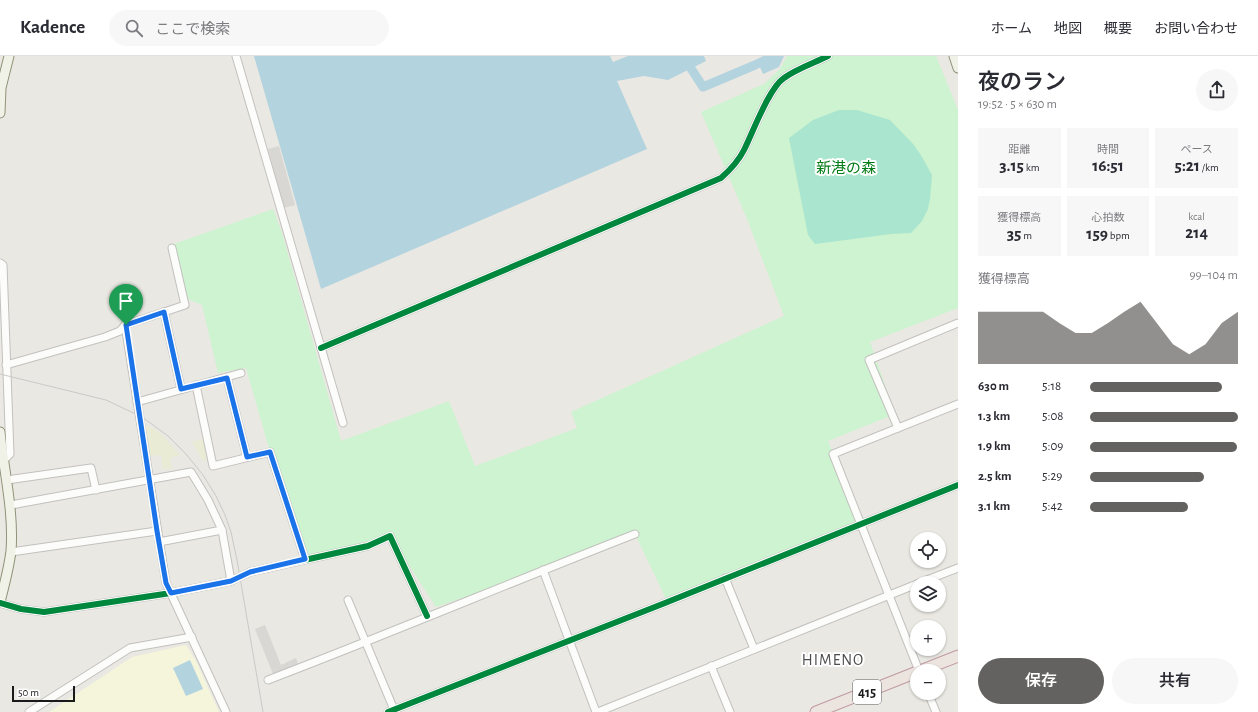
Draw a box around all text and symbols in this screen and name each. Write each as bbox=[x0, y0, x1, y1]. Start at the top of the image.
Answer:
search box bbox=[109, 10, 389, 46]
icon: search bbox=[123, 17, 145, 39]
text: Kadence bbox=[20, 18, 85, 37]
text: ここで検索 bbox=[155, 22, 230, 37]
text: ホーム bbox=[990, 22, 1032, 36]
text: 地図 bbox=[1054, 22, 1082, 36]
text: 概要 bbox=[1104, 22, 1132, 36]
text: お問い合わせ bbox=[1154, 22, 1238, 36]
button: share bbox=[1196, 69, 1238, 111]
text: 夜のラン bbox=[978, 71, 1066, 93]
text: 19:52 · 5 × 630 m bbox=[978, 98, 1057, 111]
text: 距離 bbox=[1008, 144, 1030, 155]
text: 時間 bbox=[1097, 144, 1119, 155]
text: ペース bbox=[1180, 144, 1213, 155]
text: 3.15 bbox=[999, 157, 1024, 174]
text: 16:51 bbox=[1092, 157, 1124, 174]
text: 5:21 bbox=[1175, 157, 1200, 174]
park label: 新港の森 bbox=[816, 160, 876, 176]
text: km bbox=[1024, 162, 1039, 173]
text: /km bbox=[1200, 162, 1219, 173]
text: kcal bbox=[1188, 211, 1205, 222]
text: 獲得標高 bbox=[997, 212, 1041, 223]
text: 心拍数 bbox=[1091, 212, 1124, 223]
text: 214 bbox=[1185, 224, 1208, 241]
text: 35 bbox=[1007, 225, 1021, 242]
text: 159 bbox=[1086, 225, 1108, 242]
text: m bbox=[1021, 230, 1032, 241]
text: bpm bbox=[1108, 230, 1130, 241]
text: 99–104 m bbox=[1189, 269, 1238, 282]
text: 獲得標高 bbox=[978, 273, 1030, 286]
pin bbox=[109, 284, 143, 325]
icon: arrive bbox=[115, 290, 137, 312]
text: 630 m bbox=[978, 380, 1009, 393]
text: 5:18 bbox=[1042, 380, 1061, 393]
text: 1.3 km bbox=[978, 410, 1010, 423]
text: 5:08 bbox=[1042, 410, 1063, 423]
text: 1.9 km bbox=[978, 440, 1011, 453]
text: 5:09 bbox=[1042, 440, 1063, 453]
text: 2.5 km bbox=[978, 470, 1012, 483]
text: 5:29 bbox=[1042, 470, 1062, 483]
text: 3.1 km bbox=[978, 500, 1010, 513]
text: 5:42 bbox=[1042, 500, 1063, 513]
map controls bbox=[910, 532, 946, 700]
button: locate bbox=[910, 532, 946, 568]
button: layers bbox=[910, 576, 946, 612]
button: + bbox=[910, 620, 946, 656]
district label: HIMENO bbox=[802, 652, 864, 668]
button: 保存 bbox=[978, 658, 1104, 704]
button: 共有 bbox=[1112, 658, 1238, 704]
button: − bbox=[910, 664, 946, 700]
road number: 415 bbox=[853, 680, 881, 704]
scale bar bbox=[12, 684, 75, 703]
text: 50 m bbox=[18, 687, 39, 698]

